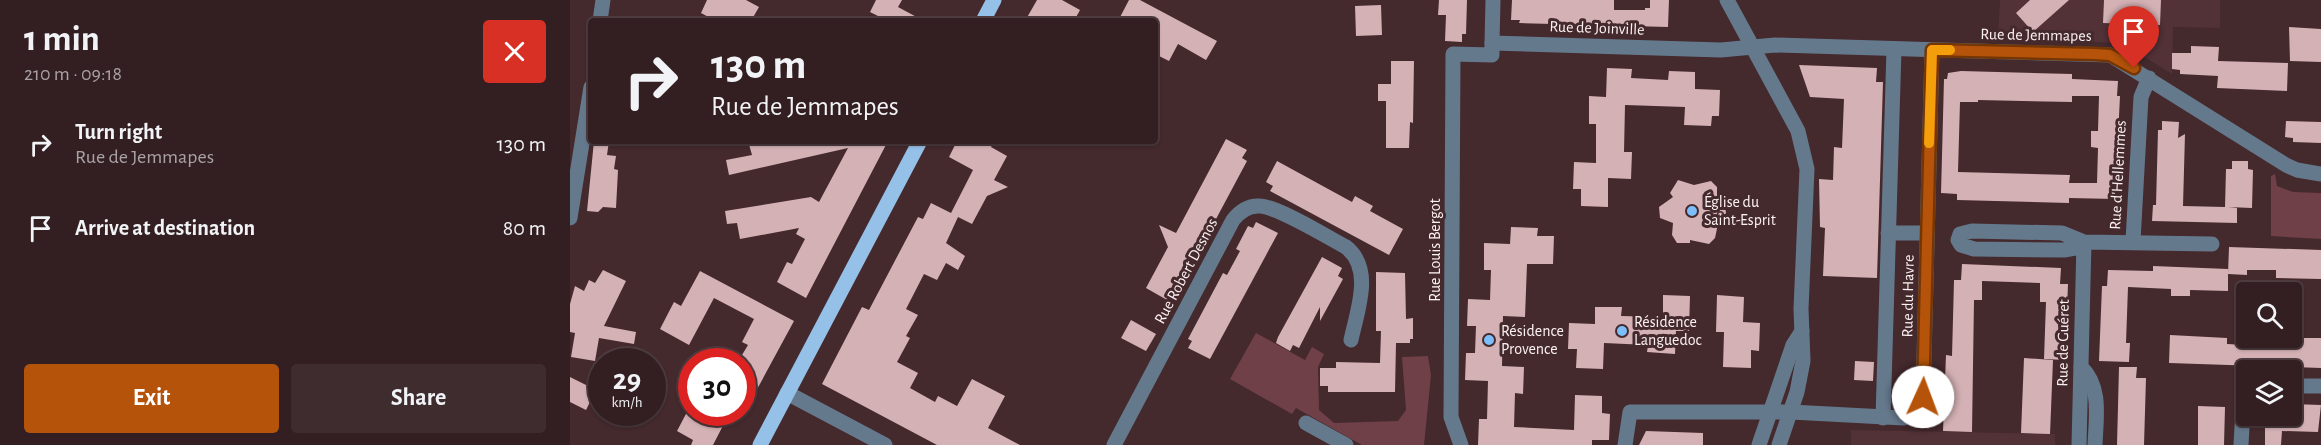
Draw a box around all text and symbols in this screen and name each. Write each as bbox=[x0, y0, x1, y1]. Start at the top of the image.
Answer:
pin bbox=[2108, 6, 2159, 68]
icon: arrive bbox=[2117, 15, 2150, 48]
street label: Rue de Joinville bbox=[1549, 18, 1645, 38]
button: close bbox=[483, 20, 546, 83]
text: 1 min bbox=[24, 21, 100, 57]
street label: Rue de Jemmapes bbox=[1980, 26, 2092, 44]
icon: right bbox=[612, 42, 690, 120]
text: 130 m bbox=[711, 44, 806, 86]
text: 210 m · 09:18 bbox=[24, 64, 122, 84]
text: Rue de Jemmapes bbox=[711, 93, 899, 120]
street label: Rue d'Hellemmes bbox=[2107, 120, 2129, 230]
text: Turn right bbox=[75, 121, 162, 143]
icon: right bbox=[24, 128, 57, 161]
text: 130 m bbox=[497, 133, 546, 155]
text: Rue de Jemmapes bbox=[75, 147, 214, 167]
place label: Église du Saint-Esprit bbox=[1704, 192, 1776, 228]
street label: Rue Louis Bergot bbox=[1427, 198, 1443, 302]
marker: Église du Saint-Esprit bbox=[1685, 204, 1699, 218]
icon: arrive bbox=[24, 212, 57, 245]
street label: Rue Robert Desnos bbox=[1151, 215, 1221, 326]
text: Arrive at destination bbox=[75, 217, 255, 239]
text: 80 m bbox=[503, 217, 546, 239]
street label: Rue du Havre bbox=[1899, 254, 1917, 338]
map controls bbox=[2236, 282, 2302, 426]
button: search bbox=[2236, 282, 2302, 348]
street label: Rue de Guéret bbox=[2054, 299, 2072, 387]
place label: Résidence Languedoc bbox=[1634, 314, 1702, 348]
place label: Résidence Provence bbox=[1501, 323, 1564, 357]
marker: Résidence Languedoc bbox=[1615, 324, 1629, 338]
marker: Résidence Provence bbox=[1482, 333, 1496, 347]
speed limit sign: 30 bbox=[678, 348, 756, 426]
button: layers bbox=[2236, 360, 2302, 426]
button: Exit bbox=[24, 364, 279, 433]
button: Share bbox=[291, 364, 546, 433]
text: 29 bbox=[613, 365, 641, 395]
position arrow bbox=[1891, 365, 1955, 429]
text: km/h bbox=[612, 395, 642, 410]

